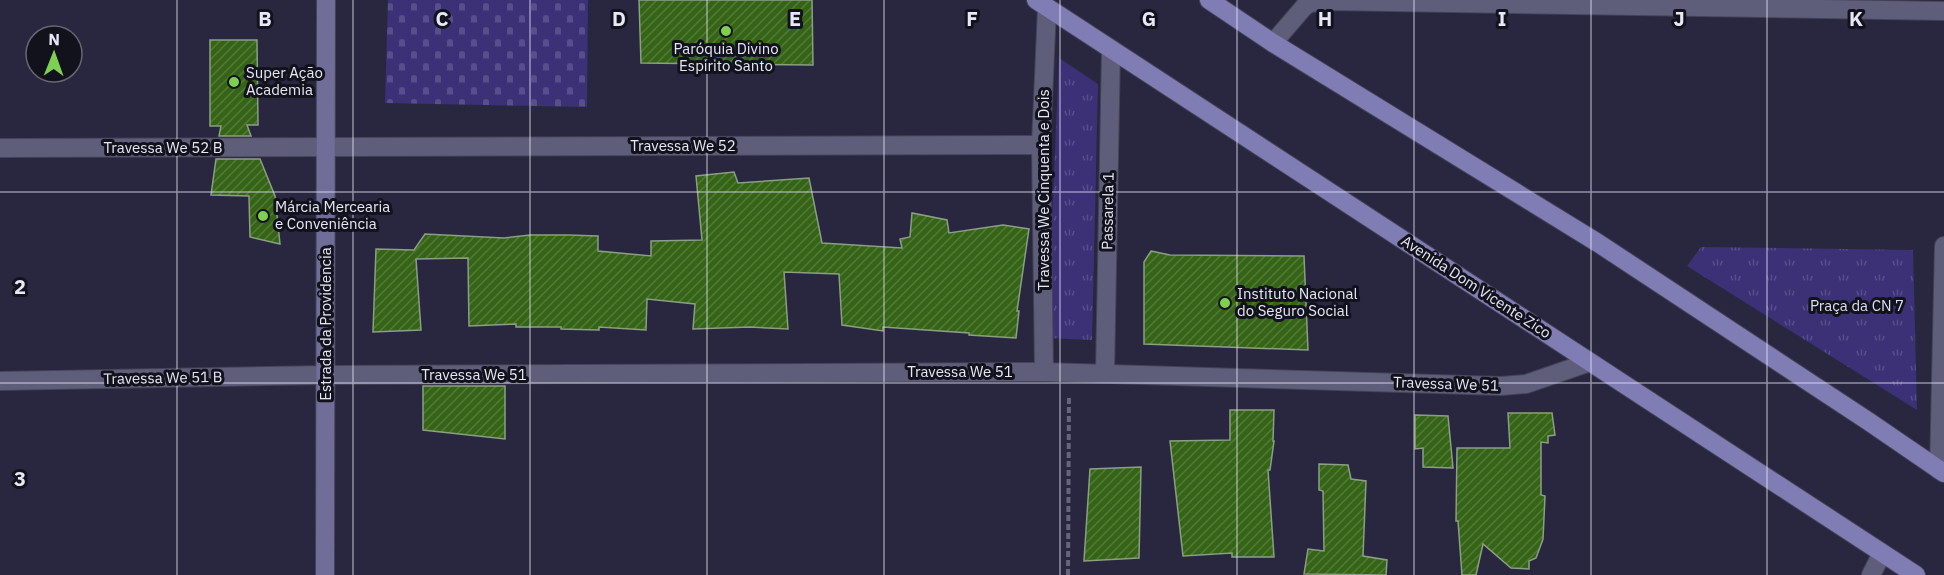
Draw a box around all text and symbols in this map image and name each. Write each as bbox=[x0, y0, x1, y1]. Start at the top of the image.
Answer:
text: B bbox=[258, 5, 272, 32]
text: C bbox=[435, 5, 449, 32]
text: D bbox=[612, 5, 626, 32]
text: E bbox=[789, 5, 801, 32]
text: F bbox=[966, 5, 978, 32]
text: G bbox=[1142, 5, 1156, 32]
text: H bbox=[1318, 5, 1332, 32]
text: I bbox=[1498, 5, 1506, 32]
text: J bbox=[1673, 5, 1685, 32]
text: K bbox=[1849, 5, 1863, 32]
north arrow bbox=[24, 24, 84, 84]
marker: Paróquia Divino Espirito Santo bbox=[719, 24, 733, 38]
text: N bbox=[48, 29, 60, 49]
place label: Paróquia Divino Espirito Santo bbox=[673, 39, 779, 75]
place label: Super Ação Academia bbox=[246, 63, 323, 99]
marker: Super Ação Academia bbox=[227, 75, 241, 89]
street label: Travessa We Cinquenta e Dois bbox=[1034, 89, 1053, 291]
street label: Travessa We 52 bbox=[630, 136, 736, 155]
street label: Travessa We 52 B bbox=[103, 138, 223, 157]
street label: Passarela 1 bbox=[1097, 172, 1118, 250]
place label: Márcia Mercearia e Conveniência bbox=[275, 197, 390, 233]
marker: Márcia Mercearia e Conveniência bbox=[256, 209, 270, 223]
street label: Avenida Dom Vicente Zico bbox=[1398, 231, 1555, 342]
street label: Estrada da Providencia bbox=[316, 247, 335, 401]
text: 2 bbox=[14, 273, 26, 300]
place label: Instituto Nacional do Seguro Social bbox=[1237, 284, 1358, 320]
marker: Instituto Nacional do Seguro Social bbox=[1218, 296, 1232, 310]
park label: Praça da CN 7 bbox=[1810, 296, 1904, 315]
street label: Travessa We 51 bbox=[907, 362, 1013, 381]
street label: Travessa We 51 bbox=[421, 365, 527, 384]
street label: Travessa We 51 B bbox=[103, 367, 223, 388]
street label: Travessa We 51 bbox=[1393, 372, 1499, 395]
text: 3 bbox=[14, 465, 26, 492]

